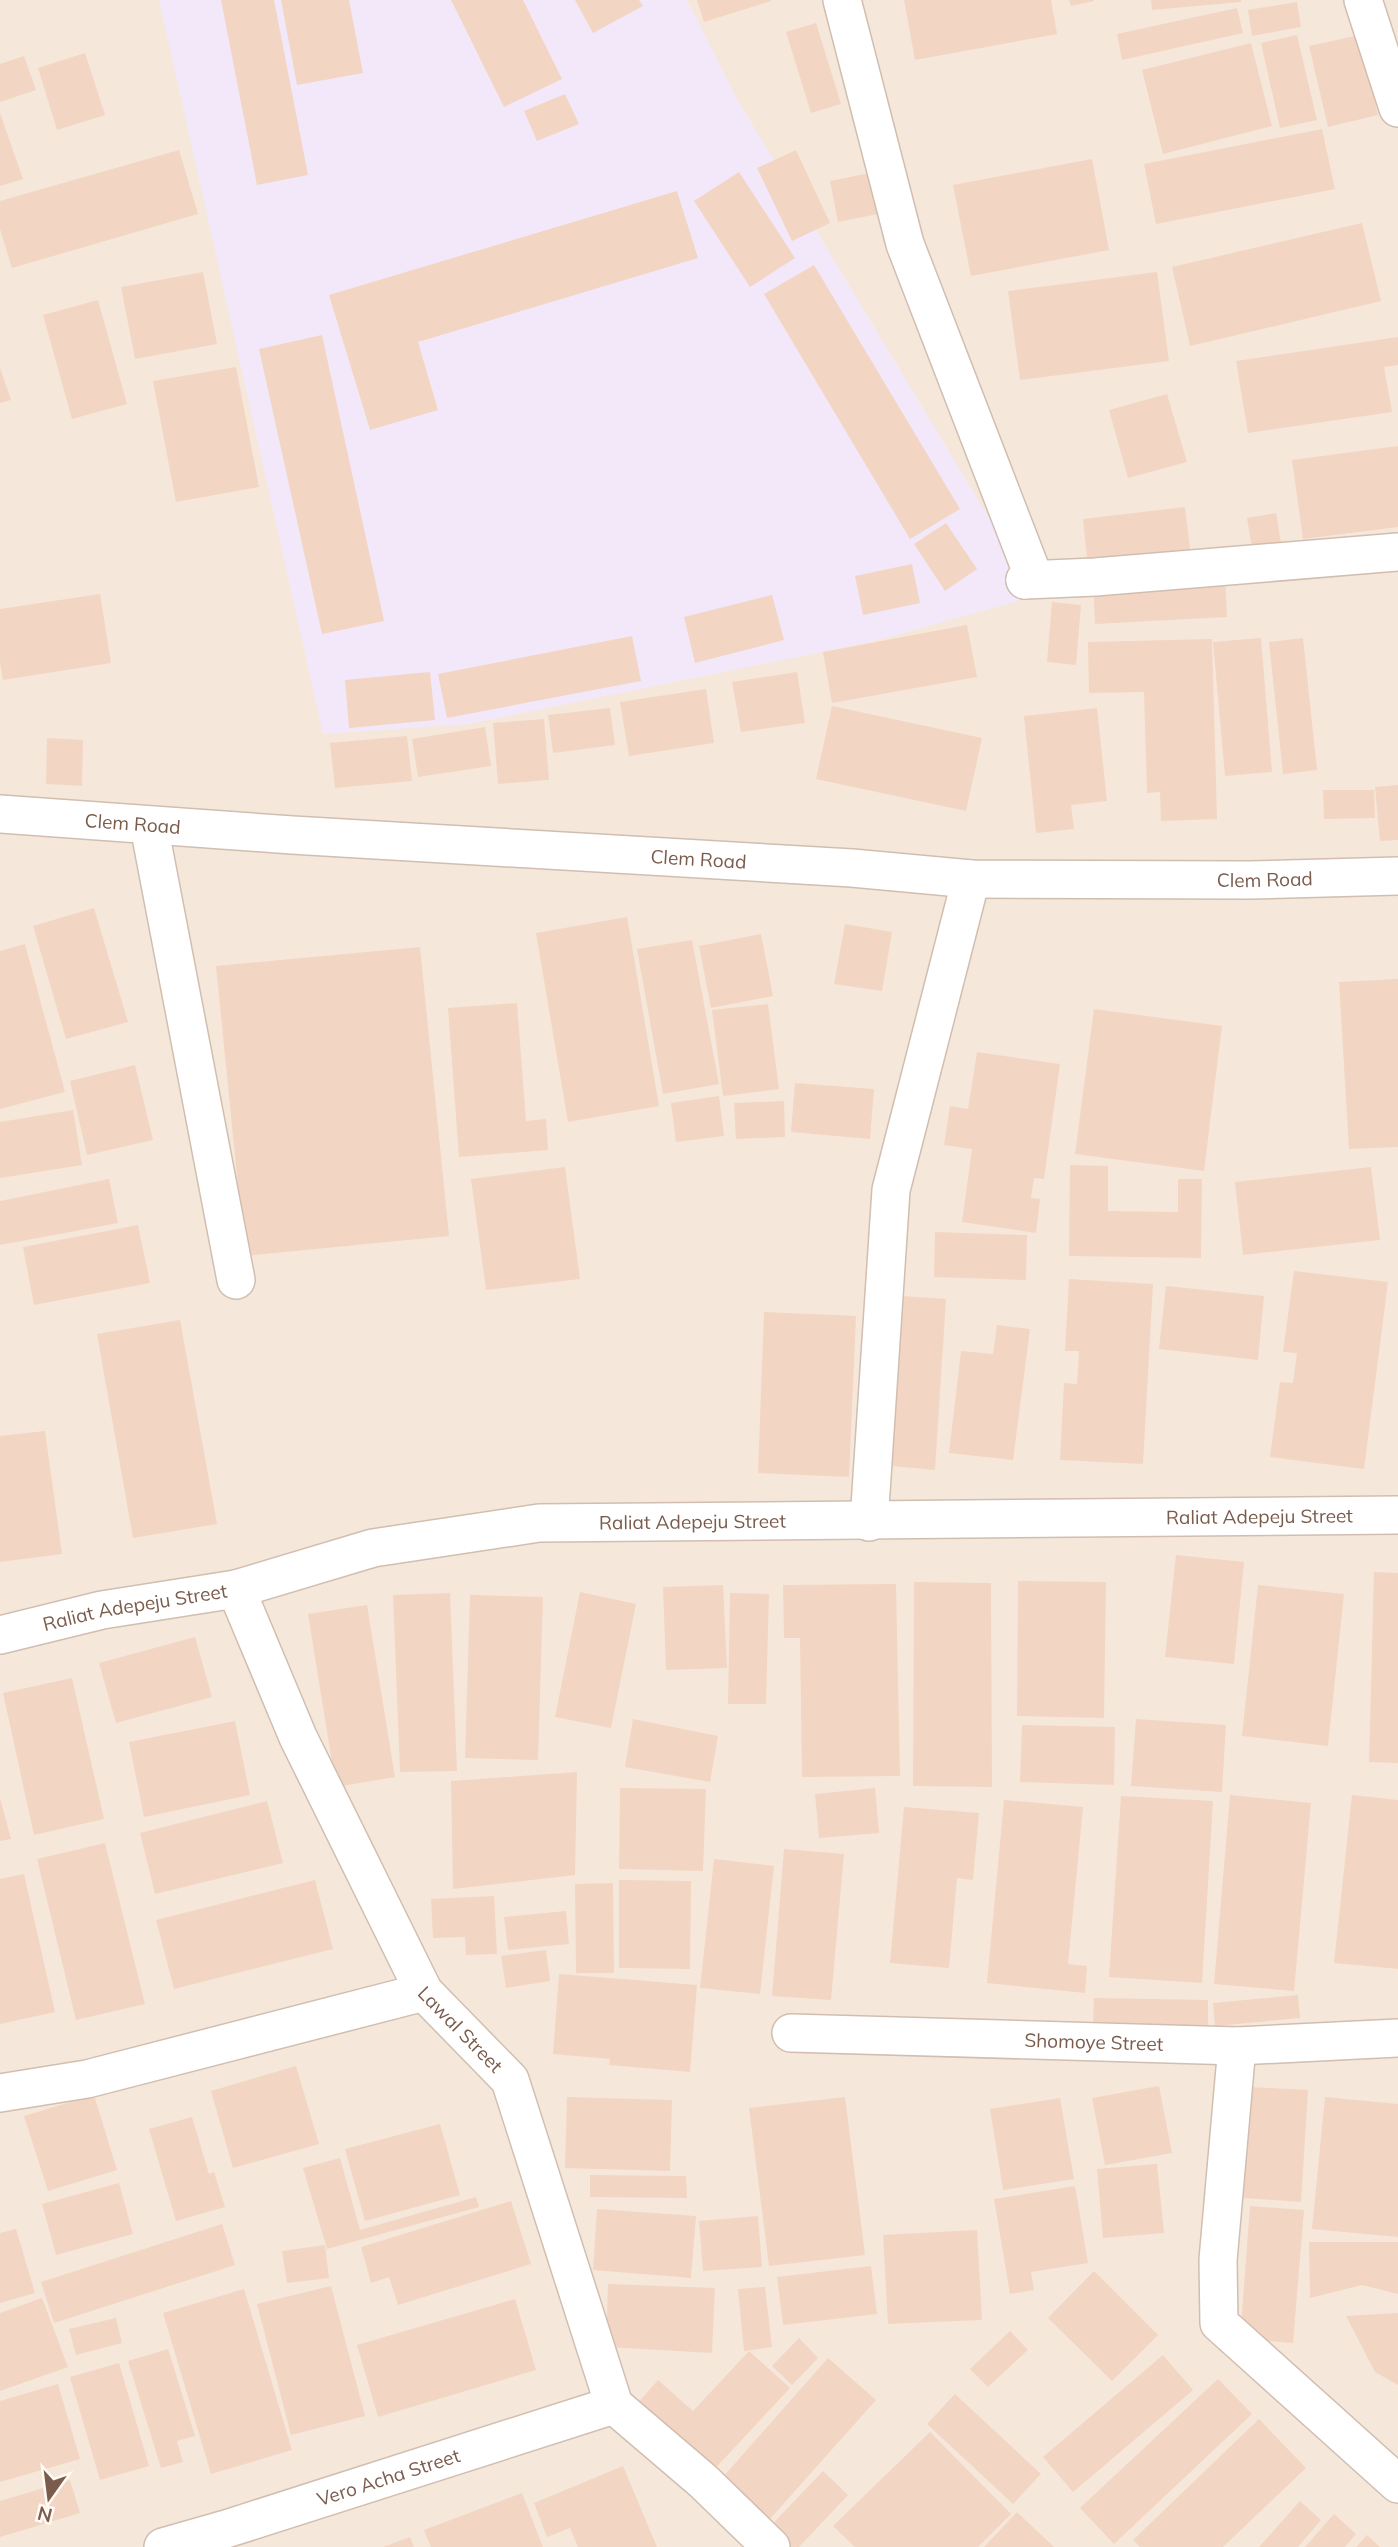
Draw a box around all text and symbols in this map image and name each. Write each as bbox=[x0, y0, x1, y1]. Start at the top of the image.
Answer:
street label: Clem Road bbox=[84, 808, 181, 839]
street label: Clem Road bbox=[650, 844, 747, 874]
street label: Clem Road bbox=[1217, 866, 1313, 892]
street label: Raliat Adepeju Street bbox=[1166, 1503, 1353, 1529]
street label: Raliat Adepeju Street bbox=[599, 1509, 786, 1534]
street label: Raliat Adepeju Street bbox=[40, 1579, 229, 1636]
street label: Lawal Street bbox=[413, 1981, 508, 2078]
street label: Shomoye Street bbox=[1024, 2028, 1164, 2056]
street label: Vero Acha Street bbox=[314, 2443, 463, 2511]
north arrow bbox=[14, 2463, 84, 2533]
text: N bbox=[35, 2501, 55, 2528]

